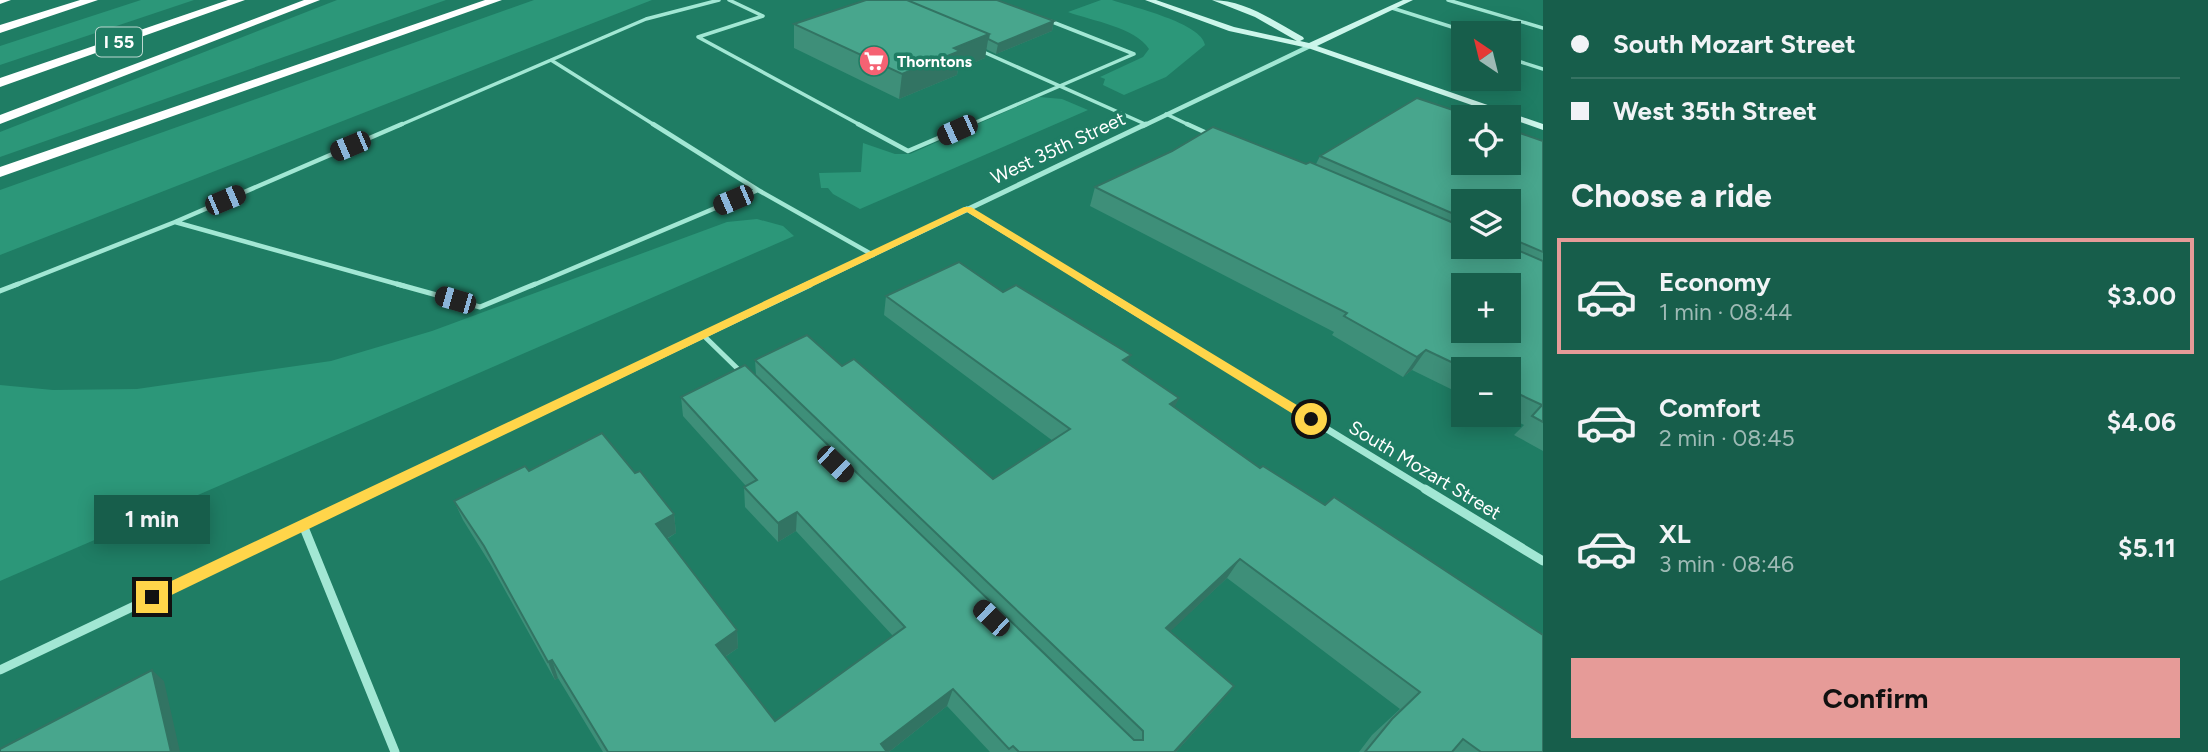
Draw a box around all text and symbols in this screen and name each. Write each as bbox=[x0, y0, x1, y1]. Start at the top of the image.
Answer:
north arrow bbox=[1451, 21, 1521, 91]
map controls bbox=[1451, 21, 1521, 427]
road number: I 55 bbox=[96, 28, 142, 56]
text: South Mozart Street bbox=[1613, 28, 1856, 60]
supermarket icon: Thorntons bbox=[857, 44, 891, 78]
place label: Thorntons bbox=[897, 52, 973, 71]
text: West 35th Street bbox=[1613, 95, 1817, 127]
button: locate bbox=[1451, 105, 1521, 175]
street label: West 35th Street bbox=[987, 107, 1129, 189]
car bbox=[934, 112, 981, 148]
car bbox=[327, 128, 374, 164]
text: Choose a ride bbox=[1571, 177, 1772, 215]
car bbox=[202, 182, 249, 218]
car bbox=[710, 182, 757, 218]
button: layers bbox=[1451, 189, 1521, 259]
icon: car bbox=[1575, 265, 1638, 328]
text: Economy bbox=[1659, 266, 1771, 298]
button: + bbox=[1451, 273, 1521, 343]
text: $3.00 bbox=[2107, 280, 2176, 312]
car bbox=[432, 284, 479, 316]
text: 1 min · 08:44 bbox=[1659, 298, 1792, 326]
button: − bbox=[1451, 357, 1521, 427]
icon: car bbox=[1575, 391, 1638, 454]
text: Comfort bbox=[1659, 392, 1761, 424]
route start bbox=[1295, 403, 1327, 435]
text: $4.06 bbox=[2107, 406, 2176, 438]
street label: South Mozart Street bbox=[1345, 415, 1505, 525]
text: 2 min · 08:45 bbox=[1659, 424, 1795, 452]
car bbox=[813, 442, 858, 486]
callout: 1 min bbox=[94, 496, 210, 544]
text: 1 min bbox=[125, 505, 179, 533]
icon: car bbox=[1575, 517, 1638, 580]
text: XL bbox=[1659, 518, 1691, 550]
text: $5.11 bbox=[2118, 532, 2176, 564]
text: 3 min · 08:46 bbox=[1659, 550, 1794, 578]
route end bbox=[136, 581, 168, 613]
car bbox=[969, 596, 1014, 640]
button: Confirm bbox=[1571, 658, 2180, 738]

